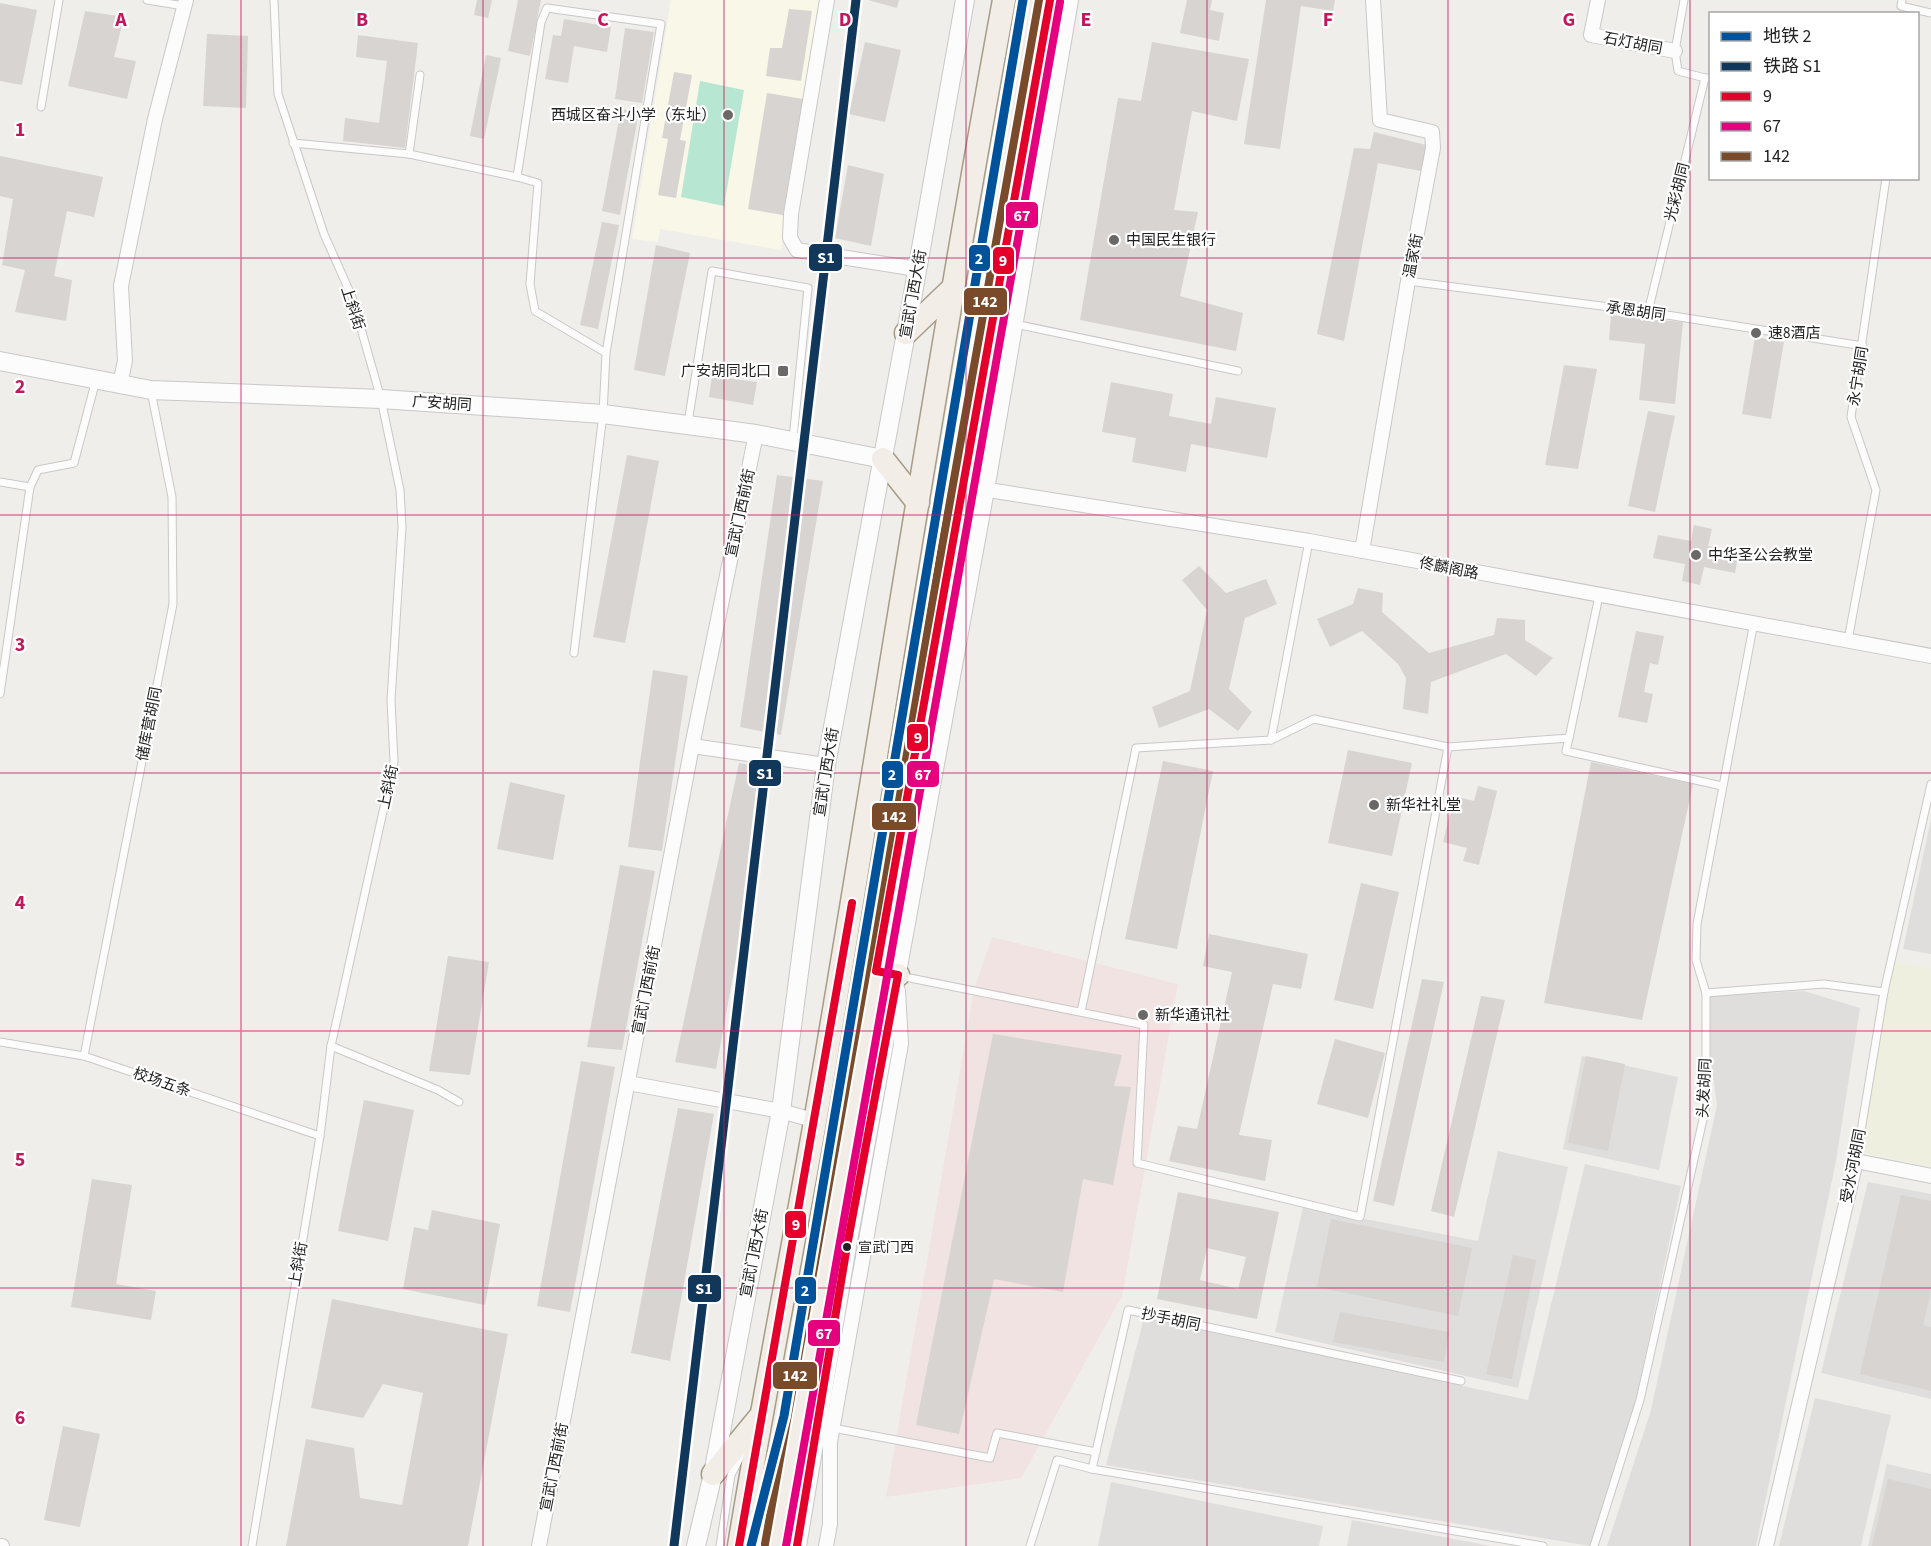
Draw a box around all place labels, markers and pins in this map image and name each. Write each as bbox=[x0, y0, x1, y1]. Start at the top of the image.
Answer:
place label: 西城区奋斗小学（东址） bbox=[551, 105, 716, 126]
marker: 西城区奋斗小学（东址） bbox=[721, 108, 735, 122]
place label: 中国民生银行 bbox=[1126, 230, 1216, 251]
marker: 中国民生银行 bbox=[1107, 233, 1121, 247]
place label: 速8酒店 bbox=[1768, 323, 1820, 344]
marker: 速8酒店 bbox=[1749, 326, 1763, 340]
place label: 广安胡同北口 bbox=[681, 361, 771, 382]
marker: 广安胡同北口 bbox=[776, 364, 790, 378]
place label: 中华圣公会教堂 bbox=[1708, 545, 1813, 566]
marker: 中华圣公会教堂 bbox=[1689, 548, 1703, 562]
place label: 新华社礼堂 bbox=[1386, 795, 1461, 816]
marker: 新华社礼堂 bbox=[1367, 798, 1381, 812]
place label: 新华通讯社 bbox=[1155, 1005, 1230, 1026]
marker: 新华通讯社 bbox=[1136, 1008, 1150, 1022]
place label: 宣武门西 bbox=[858, 1238, 914, 1258]
marker: 宣武门西 bbox=[841, 1241, 853, 1253]

